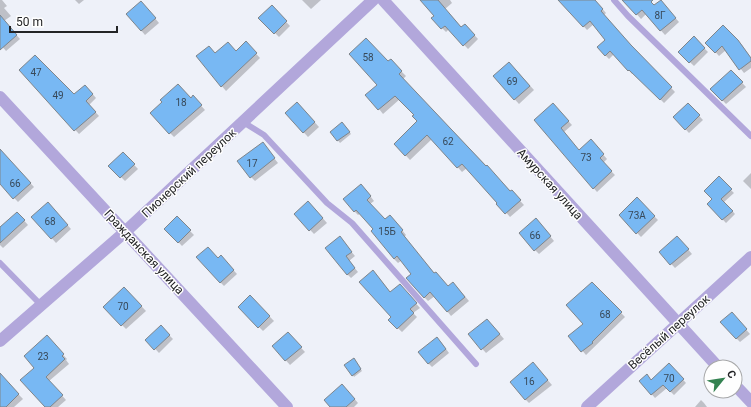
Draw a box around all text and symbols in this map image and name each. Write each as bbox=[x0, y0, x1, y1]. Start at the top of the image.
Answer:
scale bar bbox=[10, 8, 117, 34]
house number: 8Г bbox=[654, 10, 666, 21]
text: 50 m bbox=[16, 15, 43, 29]
house number: 58 bbox=[362, 52, 374, 63]
house number: 47 bbox=[30, 67, 42, 78]
house number: 69 bbox=[506, 76, 518, 87]
house number: 49 bbox=[52, 90, 64, 101]
house number: 18 bbox=[175, 97, 187, 108]
street label: Пионерский переулок bbox=[139, 125, 239, 220]
house number: 62 bbox=[442, 136, 454, 147]
street label: Амурская улица bbox=[514, 146, 586, 222]
house number: 73 bbox=[580, 152, 592, 163]
house number: 17 bbox=[246, 158, 258, 169]
house number: 66 bbox=[9, 178, 21, 189]
street label: Гражданская улица bbox=[101, 207, 187, 297]
house number: 73А bbox=[628, 210, 646, 221]
house number: 68 bbox=[44, 216, 56, 227]
house number: 15Б bbox=[378, 226, 396, 237]
house number: 66 bbox=[529, 230, 541, 241]
street label: Весёлый переулок bbox=[625, 291, 713, 372]
house number: 70 bbox=[117, 301, 129, 312]
house number: 68 bbox=[599, 309, 611, 320]
house number: 23 bbox=[37, 351, 49, 362]
north arrow bbox=[703, 359, 743, 399]
text: С bbox=[724, 368, 739, 381]
house number: 70 bbox=[663, 373, 675, 384]
house number: 16 bbox=[523, 376, 535, 387]

